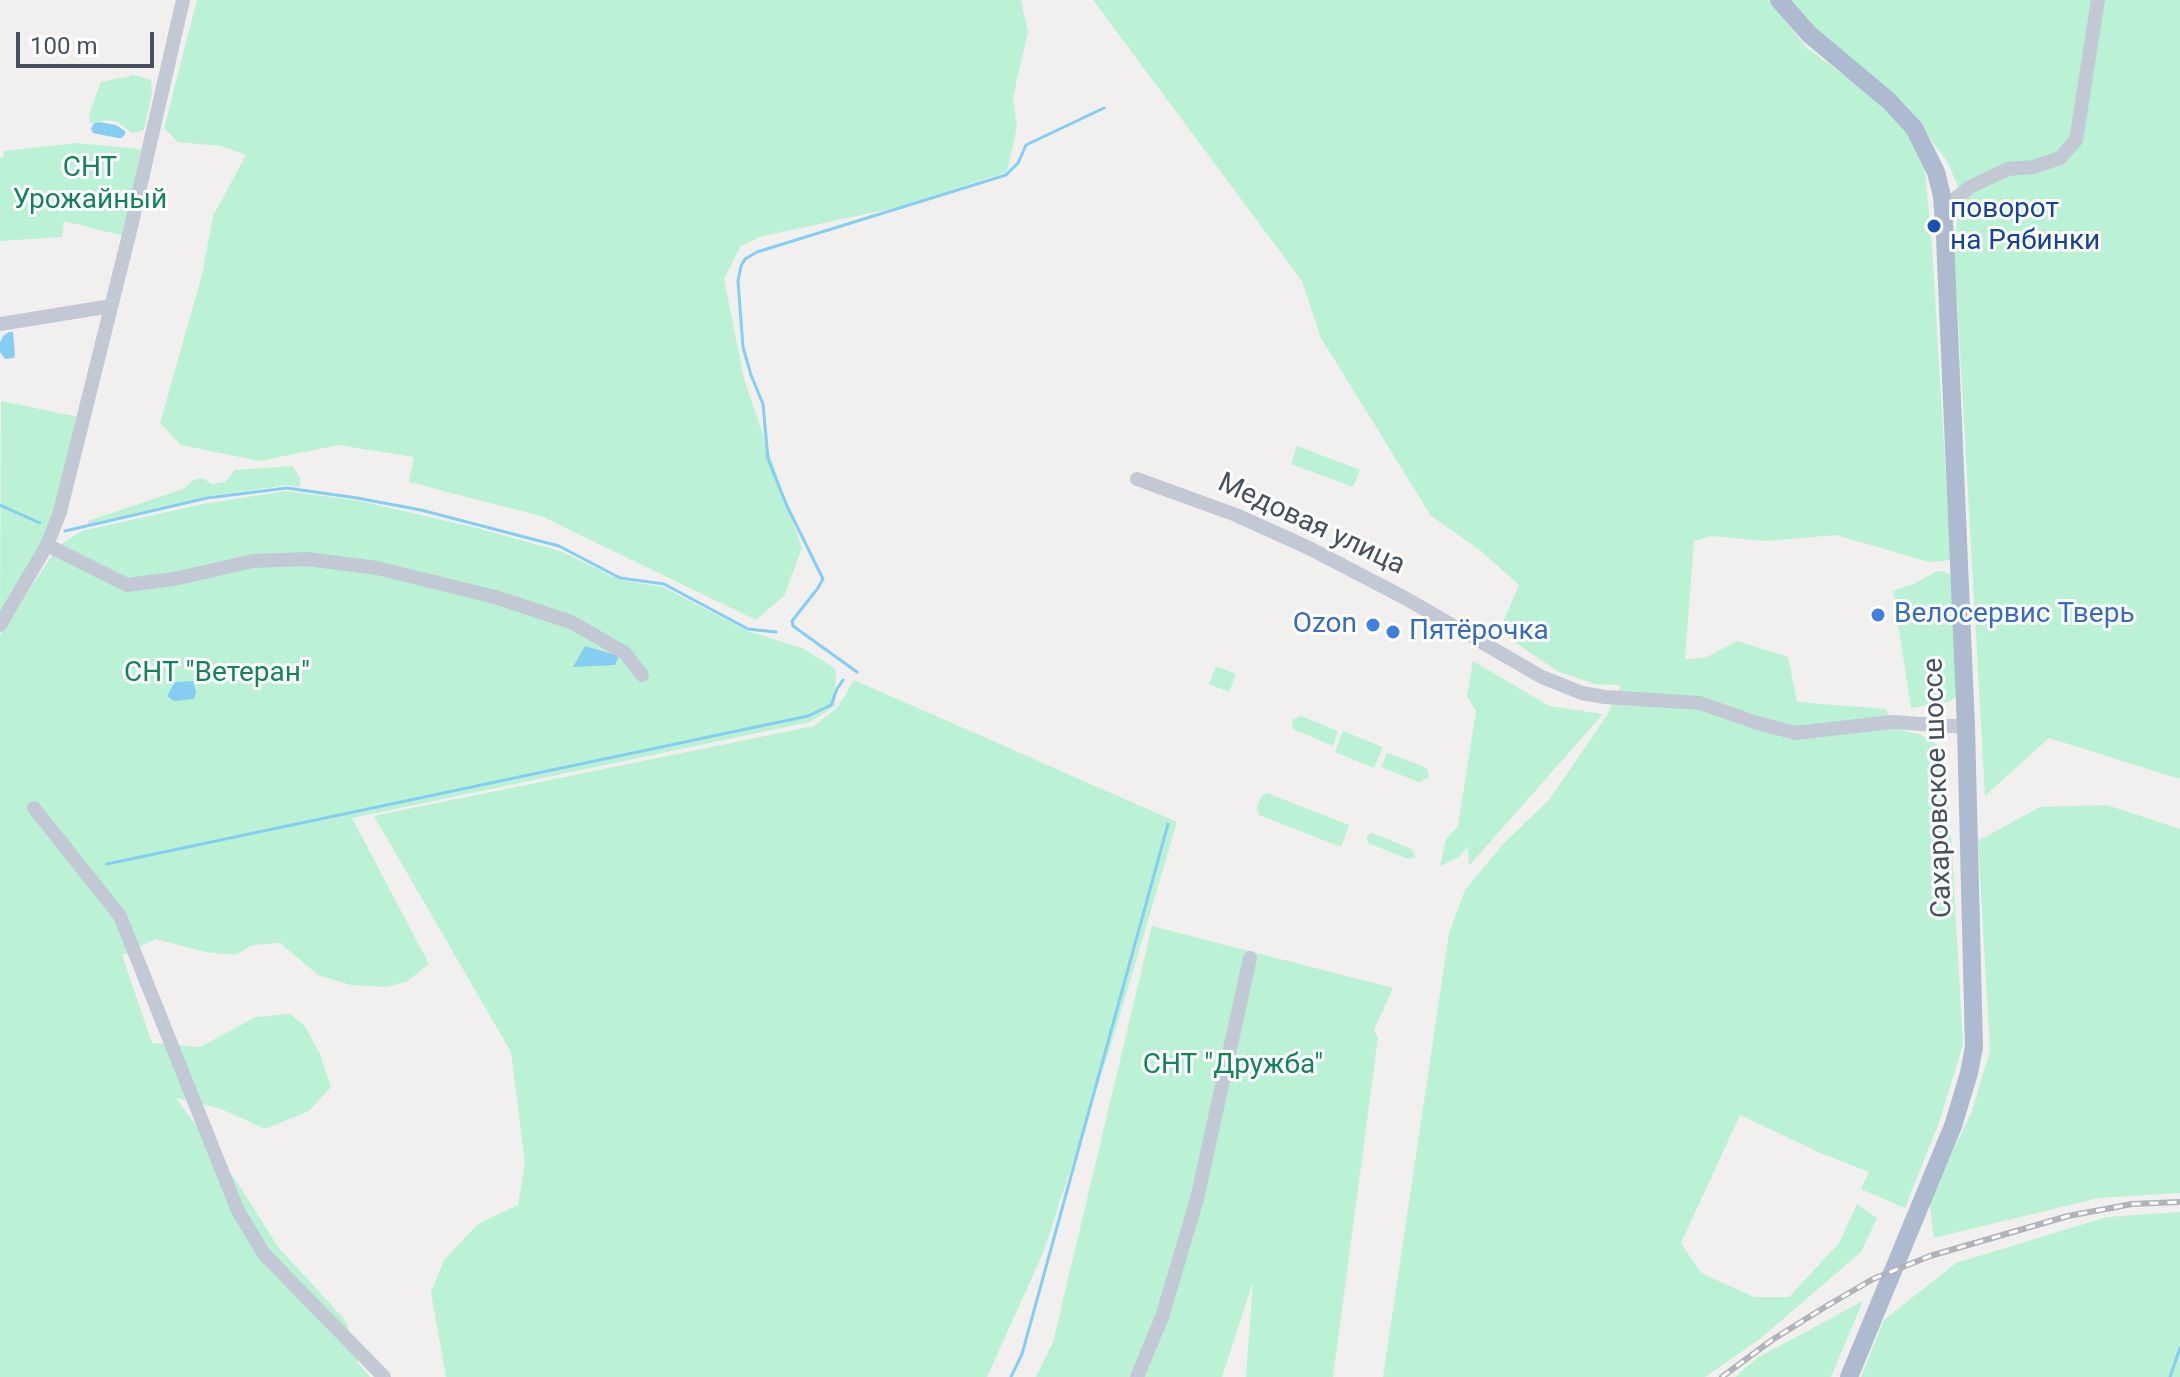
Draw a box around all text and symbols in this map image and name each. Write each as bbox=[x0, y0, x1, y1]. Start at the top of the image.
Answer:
scale bar bbox=[20, 16, 158, 66]
text: 100 m bbox=[30, 32, 97, 60]
park label: СНТ Урожайный bbox=[13, 152, 167, 218]
place label: поворот на Рябинки bbox=[1950, 193, 2100, 259]
marker: поворот на Рябинки bbox=[1925, 217, 1943, 235]
street label: Медовая улица bbox=[1212, 467, 1410, 583]
place label: Велосервис Тверь bbox=[1894, 598, 2135, 632]
marker: Велосервис Тверь bbox=[1869, 606, 1887, 624]
place label: Ozon bbox=[1293, 608, 1357, 642]
place label: Пятёрочка bbox=[1409, 615, 1549, 649]
marker: Ozon bbox=[1364, 616, 1382, 634]
marker: Пятёрочка bbox=[1384, 623, 1402, 641]
park label: СНТ "Ветеран" bbox=[124, 657, 310, 691]
street label: Сахаровское шоссе bbox=[1918, 657, 1960, 919]
park label: СНТ "Дружба" bbox=[1143, 1049, 1323, 1083]

